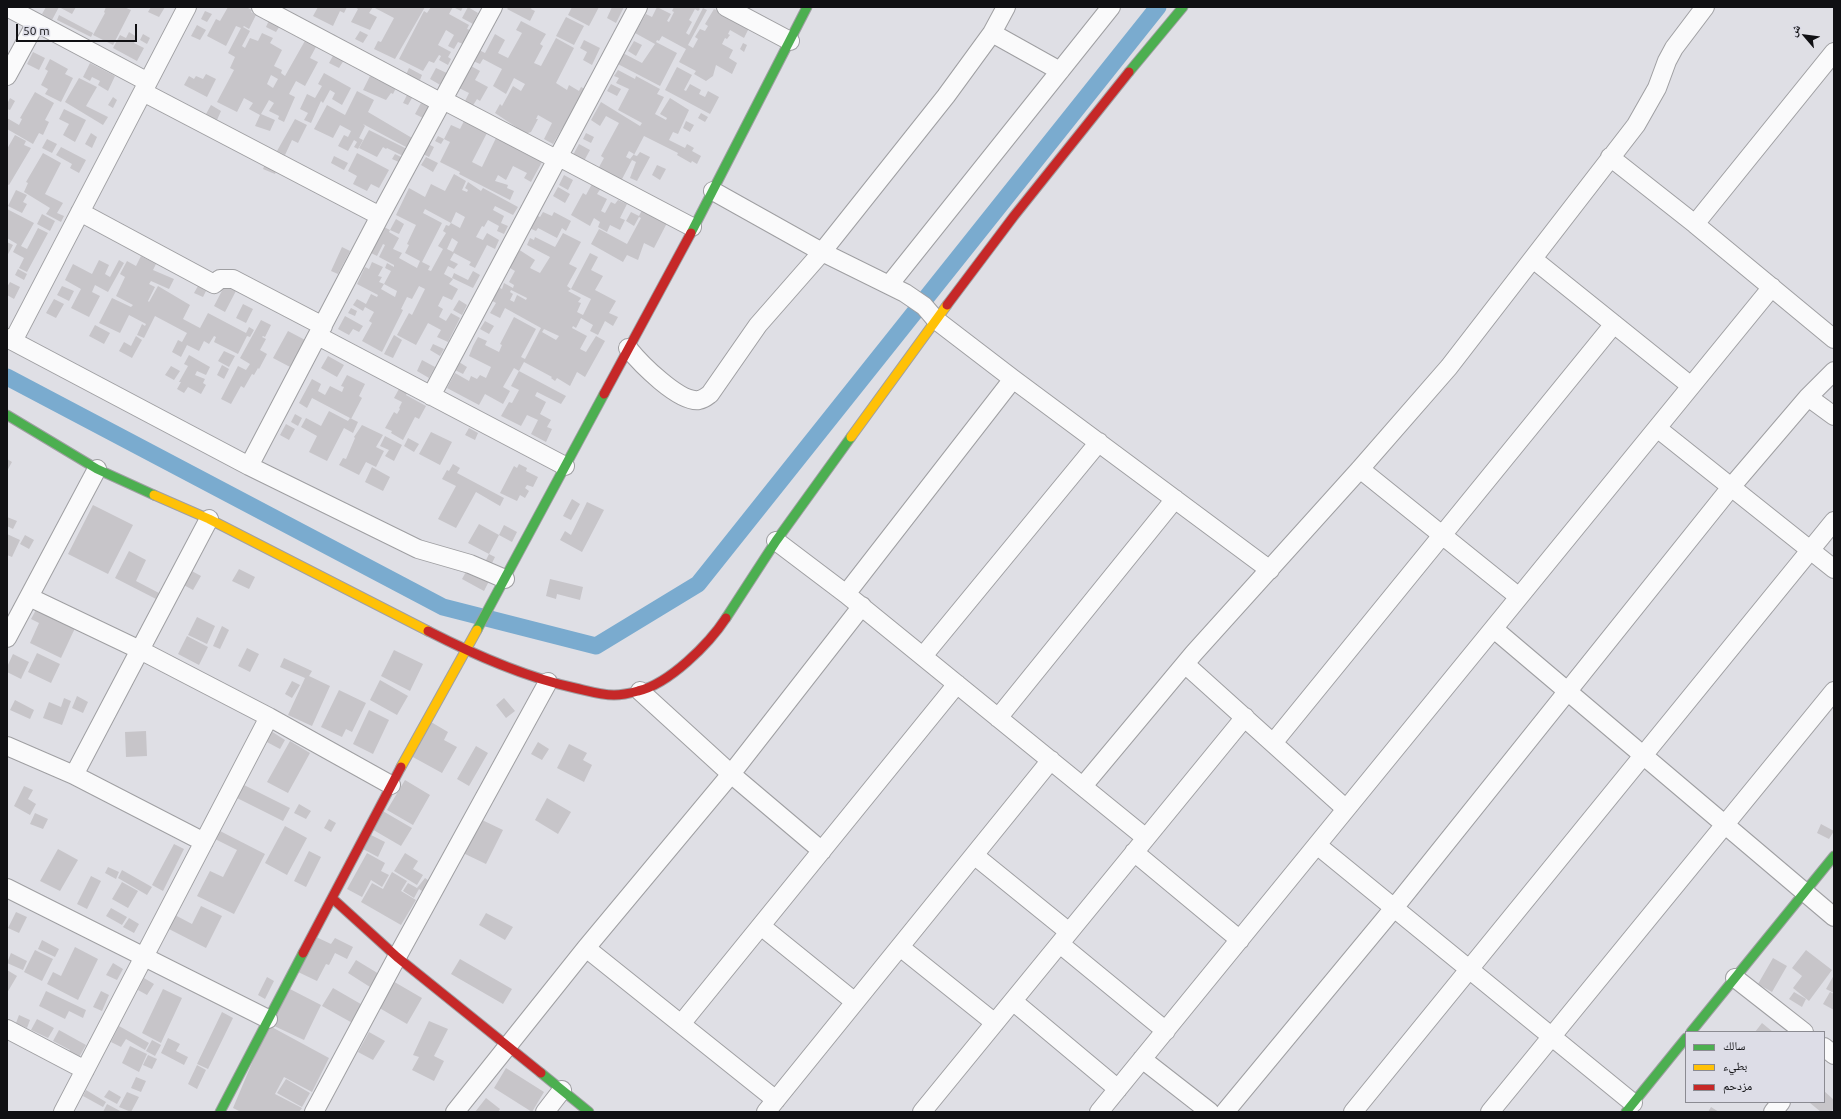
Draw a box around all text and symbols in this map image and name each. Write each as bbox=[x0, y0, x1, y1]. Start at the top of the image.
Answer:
scale bar bbox=[18, 16, 139, 42]
north arrow bbox=[1785, 16, 1825, 56]
text: ش bbox=[1786, 22, 1802, 38]
text: 50 m bbox=[23, 24, 50, 37]
legend bbox=[1685, 1031, 1825, 1103]
text: سالك bbox=[1723, 1039, 1745, 1052]
text: بطيء bbox=[1723, 1059, 1747, 1072]
text: مزدحم bbox=[1723, 1079, 1752, 1092]

